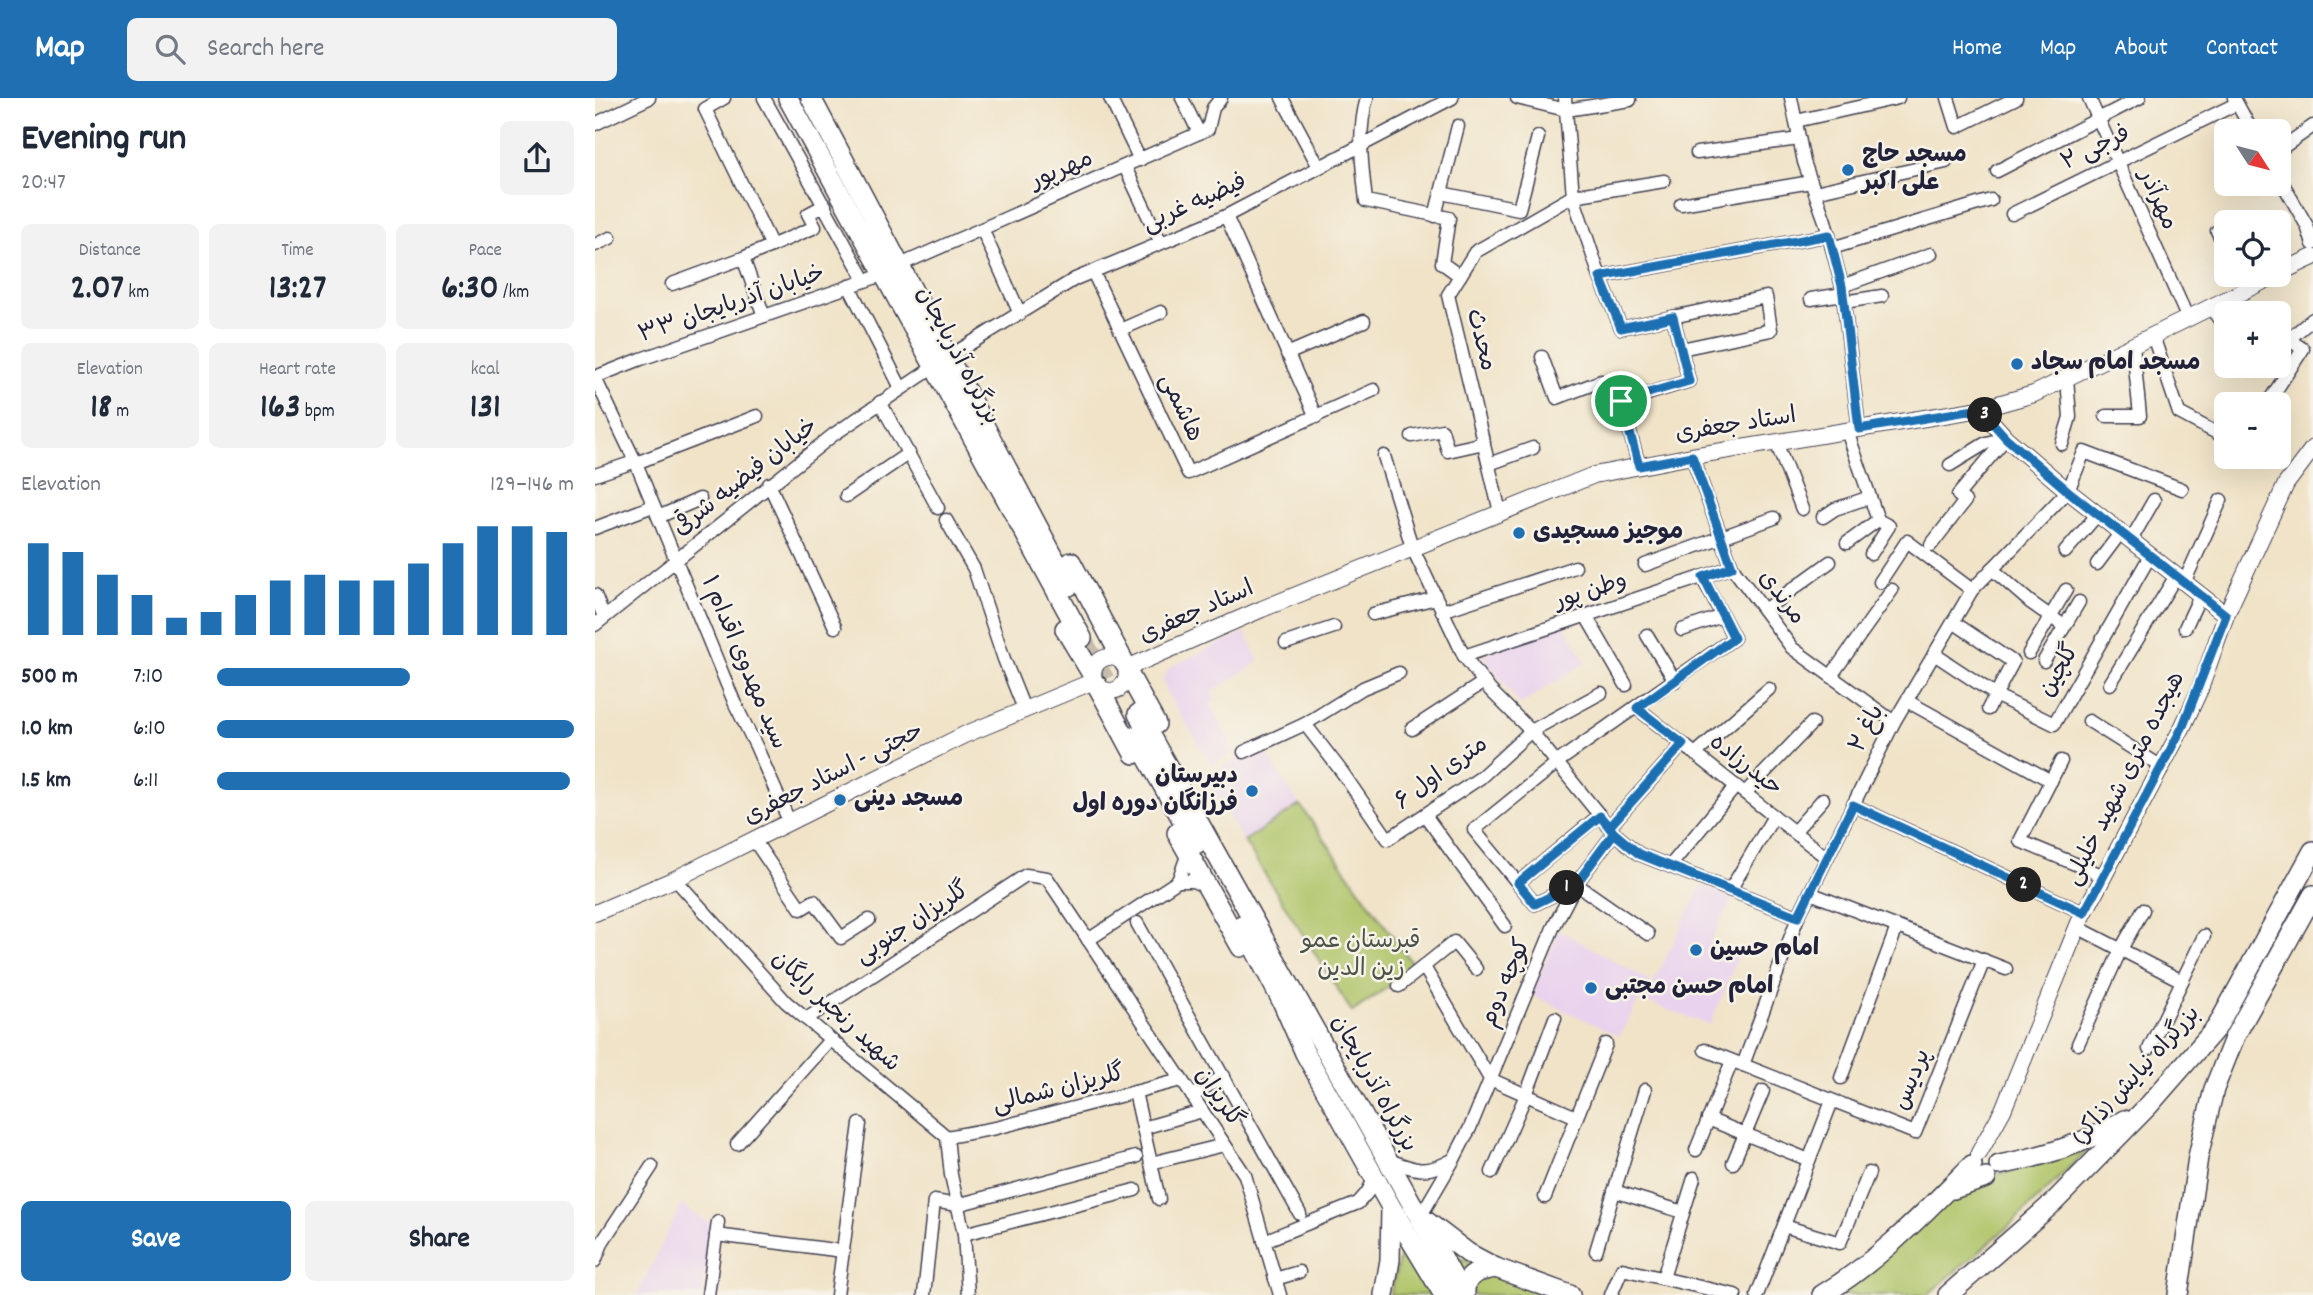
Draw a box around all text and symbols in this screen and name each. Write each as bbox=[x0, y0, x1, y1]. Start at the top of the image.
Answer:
search box bbox=[127, 18, 617, 81]
text: Map bbox=[35, 26, 85, 73]
icon: search bbox=[151, 30, 189, 68]
text: Search here bbox=[207, 31, 325, 68]
text: Home bbox=[1952, 32, 2002, 66]
text: Map bbox=[2040, 32, 2076, 66]
text: About bbox=[2114, 32, 2168, 66]
text: Contact bbox=[2206, 32, 2278, 66]
text: Evening run bbox=[21, 113, 186, 168]
street label: فرجی ۲ bbox=[2056, 118, 2136, 180]
north arrow bbox=[2214, 119, 2291, 196]
map controls bbox=[2214, 119, 2291, 469]
button: share bbox=[500, 121, 574, 195]
place label: مسجد حاج علی اکبر bbox=[1860, 139, 1967, 201]
street label: مهرپور bbox=[1023, 143, 1099, 200]
marker: مسجد حاج علی اکبر bbox=[1840, 162, 1856, 178]
street label: مهرآذر bbox=[2128, 162, 2185, 236]
street label: فیضیه غربی bbox=[1137, 166, 1253, 242]
text: 20:47 bbox=[21, 167, 66, 200]
button: locate bbox=[2214, 210, 2291, 287]
text: Distance bbox=[79, 238, 141, 265]
text: Time bbox=[281, 238, 314, 265]
text: Pace bbox=[468, 238, 502, 265]
street label: خیابان آذربایجان ۳۳ bbox=[634, 257, 830, 353]
text: 2.07 bbox=[70, 265, 124, 315]
text: 13:27 bbox=[269, 265, 326, 315]
text: 6:30 bbox=[441, 265, 499, 315]
text: km bbox=[124, 280, 149, 307]
text: /km bbox=[499, 280, 529, 307]
street label: بزرگراه آذربایجان bbox=[906, 281, 1008, 431]
button: + bbox=[2214, 301, 2291, 378]
street label: محدث bbox=[1456, 305, 1504, 375]
place label: مسجد امام سجاد bbox=[2031, 347, 2201, 381]
marker: مسجد امام سجاد bbox=[2009, 356, 2025, 372]
text: Elevation bbox=[77, 357, 143, 384]
text: Heart rate bbox=[259, 357, 336, 384]
text: kcal bbox=[471, 357, 500, 384]
street label: هاشمی bbox=[1149, 368, 1211, 448]
pin bbox=[1591, 371, 1651, 431]
icon: arrive bbox=[1602, 382, 1640, 420]
text: 18 bbox=[90, 384, 112, 434]
text: 163 bbox=[260, 384, 300, 434]
text: 131 bbox=[470, 384, 501, 434]
button: − bbox=[2214, 392, 2291, 469]
pin: 3 bbox=[1967, 398, 2003, 432]
text: m bbox=[112, 399, 129, 426]
text: bpm bbox=[300, 399, 335, 426]
street label: استاد جعفری bbox=[1673, 400, 1799, 452]
text: 3 bbox=[1980, 401, 1989, 428]
street label: خیابان فیضیه شرقی bbox=[666, 410, 826, 546]
text: Elevation bbox=[21, 469, 101, 502]
text: 129–146 m bbox=[490, 469, 574, 502]
place label: موجیز مسجیدی bbox=[1533, 516, 1683, 550]
marker: موجیز مسجیدی bbox=[1511, 525, 1527, 541]
street label: مرندی bbox=[1749, 563, 1813, 633]
street label: وطن پور bbox=[1548, 564, 1632, 620]
street label: سید مهدوی اقدام ۱ bbox=[691, 571, 795, 755]
street label: استاد جعفری bbox=[1134, 573, 1260, 653]
street label: گلچین bbox=[2031, 638, 2089, 704]
text: 500 m bbox=[21, 661, 78, 694]
text: 7:10 bbox=[133, 661, 163, 694]
street label: هیجده متری شهید خلیلی bbox=[2057, 666, 2195, 892]
street label: باغ ۲ bbox=[1842, 699, 1894, 759]
text: 1.0 km bbox=[21, 713, 73, 746]
text: 6:10 bbox=[133, 713, 166, 746]
street label: حجتی - استاد جعفری bbox=[738, 715, 930, 835]
street label: حیدرزاده bbox=[1701, 726, 1789, 806]
street label: ۶ متری اول bbox=[1388, 729, 1496, 819]
place label: دبیرستان فرزانگان دوره اول bbox=[1072, 760, 1238, 822]
text: 1.5 km bbox=[21, 765, 71, 798]
text: 6:11 bbox=[133, 765, 158, 798]
place label: مسجد دینی bbox=[854, 783, 963, 817]
marker: دبیرستان فرزانگان دوره اول bbox=[1244, 783, 1260, 799]
marker: مسجد دینی bbox=[832, 792, 848, 808]
pin: 2 bbox=[2007, 868, 2041, 902]
pin: 1 bbox=[1549, 870, 1585, 906]
text: 2 bbox=[2019, 871, 2028, 898]
street label: گلریزان جنوبی bbox=[849, 874, 977, 974]
text: 1 bbox=[1564, 874, 1569, 901]
park label: قبرستان عمو زین الدین bbox=[1299, 925, 1421, 987]
street label: کوچه دوم bbox=[1473, 933, 1541, 1033]
place label: امام حسین bbox=[1710, 933, 1819, 967]
marker: امام حسین bbox=[1688, 942, 1704, 958]
street label: شهید رنجبر رایگان bbox=[763, 943, 907, 1081]
place label: امام حسن مجتبی bbox=[1605, 971, 1773, 1005]
marker: امام حسن مجتبی bbox=[1583, 980, 1599, 996]
street label: بزرگراه نیایش (ذاکر) bbox=[2065, 999, 2209, 1153]
street label: بزرگراه آذربایجان bbox=[1321, 1009, 1425, 1159]
street label: پردیس bbox=[1885, 1044, 1941, 1116]
street label: گلریزان شمالی bbox=[989, 1057, 1129, 1123]
street label: گلریزان bbox=[1185, 1061, 1251, 1135]
button: Save bbox=[21, 1201, 291, 1281]
button: Share bbox=[305, 1201, 574, 1281]

